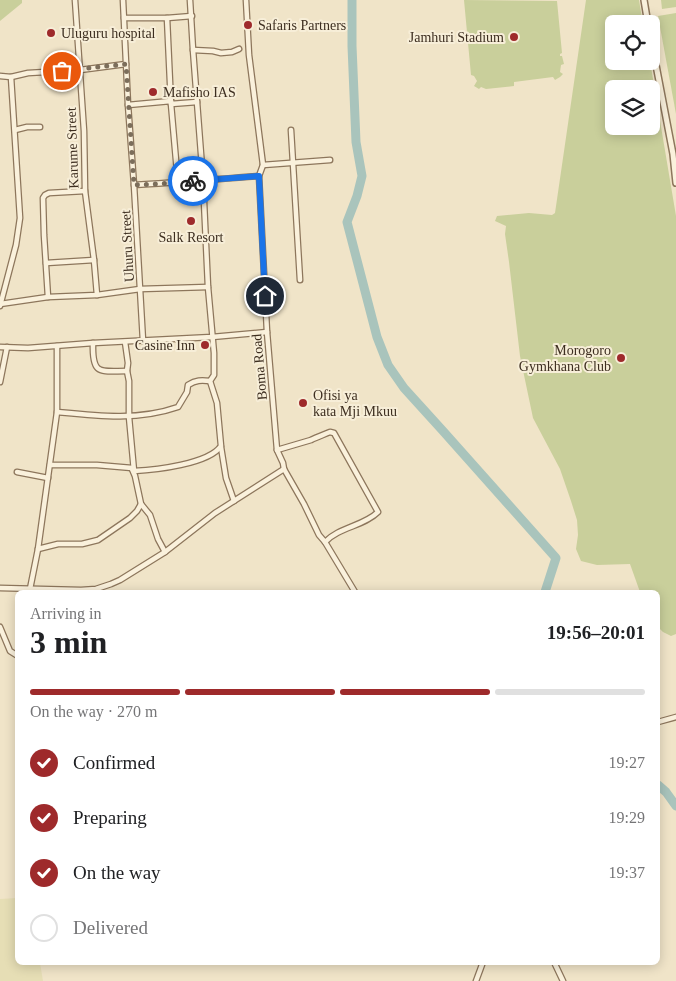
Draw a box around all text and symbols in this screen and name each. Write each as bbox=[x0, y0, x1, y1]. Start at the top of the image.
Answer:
map controls bbox=[605, 15, 660, 135]
button: locate bbox=[605, 15, 660, 70]
place label: Safaris Partners bbox=[258, 18, 346, 33]
marker: Safaris Partners bbox=[242, 19, 254, 31]
place label: Uluguru hospital bbox=[61, 26, 156, 41]
marker: Uluguru hospital bbox=[45, 27, 57, 39]
place label: Jamhuri Stadium bbox=[409, 30, 504, 45]
marker: Jamhuri Stadium bbox=[508, 31, 520, 43]
pin bbox=[41, 50, 83, 92]
icon: bag bbox=[48, 57, 76, 85]
button: layers bbox=[605, 80, 660, 135]
place label: Mafisho IAS bbox=[163, 85, 236, 100]
marker: Mafisho IAS bbox=[147, 86, 159, 98]
street label: Karume Street bbox=[64, 107, 81, 189]
courier bbox=[168, 156, 218, 206]
icon: bike bbox=[179, 167, 207, 195]
street label: Uhuru Street bbox=[118, 210, 137, 282]
marker: Salk Resort bbox=[185, 215, 197, 227]
place label: Salk Resort bbox=[159, 230, 224, 245]
pin bbox=[244, 275, 286, 317]
icon: home bbox=[251, 282, 279, 310]
street label: Boma Road bbox=[249, 333, 270, 401]
place label: Casine Inn bbox=[135, 338, 195, 353]
marker: Casine Inn bbox=[199, 339, 211, 351]
place label: Morogoro Gymkhana Club bbox=[519, 343, 611, 374]
marker: Morogoro Gymkhana Club bbox=[615, 352, 627, 364]
place label: Ofisi ya kata Mji Mkuu bbox=[313, 388, 397, 419]
marker: Ofisi ya kata Mji Mkuu bbox=[297, 397, 309, 409]
text: Arriving in bbox=[30, 605, 102, 622]
text: 19:56–20:01 bbox=[547, 622, 645, 643]
text: 3 min bbox=[30, 624, 107, 660]
text: On the way · 270 m bbox=[30, 703, 158, 720]
icon: check bbox=[30, 749, 58, 777]
text: Confirmed bbox=[73, 752, 155, 773]
text: 19:27 bbox=[609, 754, 645, 771]
icon: check bbox=[30, 804, 58, 832]
text: Preparing bbox=[73, 807, 147, 828]
text: 19:29 bbox=[609, 809, 645, 826]
icon: check bbox=[30, 859, 58, 887]
text: On the way bbox=[73, 862, 161, 883]
text: 19:37 bbox=[609, 864, 645, 881]
text: Delivered bbox=[73, 917, 148, 938]

